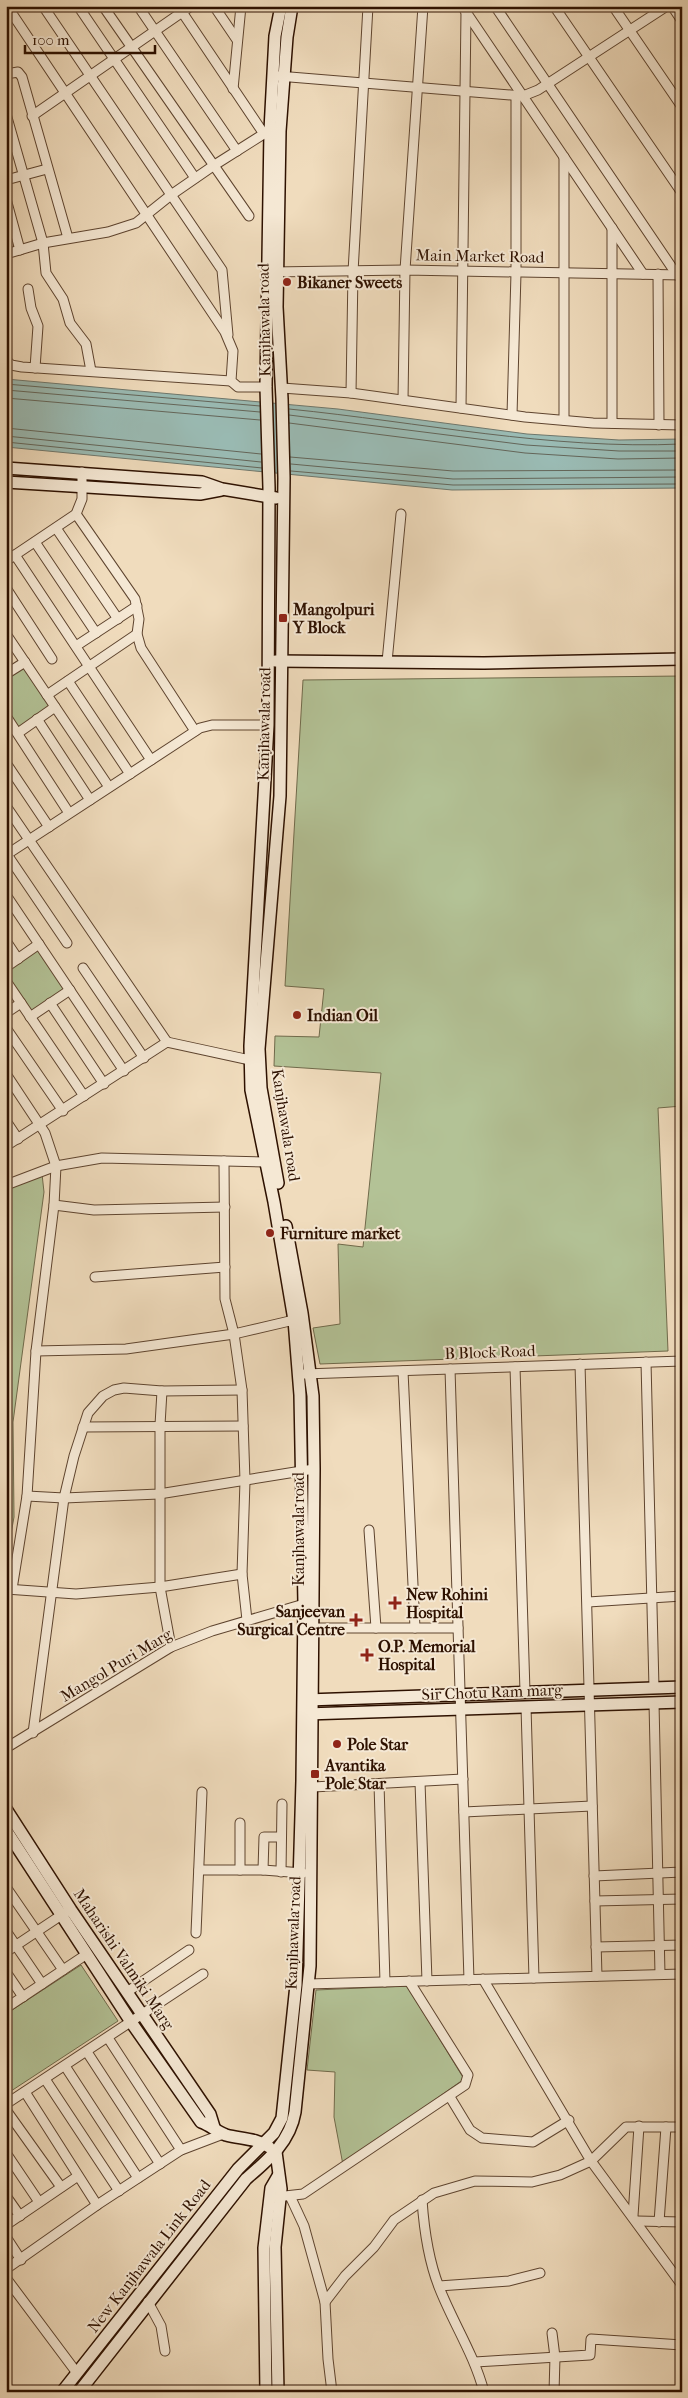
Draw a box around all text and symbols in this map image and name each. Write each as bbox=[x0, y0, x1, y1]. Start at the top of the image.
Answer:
scale bar bbox=[25, 22, 155, 54]
text: 100 m bbox=[32, 31, 70, 49]
street label: Main Market Road bbox=[415, 245, 545, 267]
street label: Kanjhawala road bbox=[254, 263, 274, 377]
place label: Bikaner Sweets bbox=[297, 273, 402, 292]
marker: Bikaner Sweets bbox=[281, 276, 293, 288]
place label: Mangolpuri Y Block bbox=[292, 600, 375, 637]
marker: Mangolpuri Y Block bbox=[277, 612, 289, 624]
street label: Kanjhawala road bbox=[254, 667, 274, 781]
place label: Indian Oil bbox=[307, 1006, 378, 1025]
marker: Indian Oil bbox=[291, 1009, 303, 1021]
street label: Kanjhawala road bbox=[268, 1067, 304, 1183]
place label: Furniture market bbox=[279, 1224, 400, 1243]
marker: Furniture market bbox=[264, 1227, 276, 1239]
street label: B Block Road bbox=[444, 1341, 536, 1363]
street label: Kanjhawala road bbox=[289, 1472, 308, 1586]
place label: New Rohini Hospital bbox=[406, 1585, 488, 1623]
marker: New Rohini Hospital bbox=[388, 1596, 402, 1610]
place label: Sanjeevan Surgical Centre bbox=[237, 1602, 346, 1640]
marker: Sanjeevan Surgical Centre bbox=[349, 1613, 363, 1627]
street label: Mangol Puri Marg bbox=[57, 1624, 176, 1706]
place label: O.P. Memorial Hospital bbox=[378, 1637, 476, 1675]
marker: O.P. Memorial Hospital bbox=[360, 1648, 374, 1662]
street label: Sir Chotu Ram marg bbox=[421, 1680, 563, 1704]
place label: Pole Star bbox=[347, 1735, 409, 1754]
marker: Pole Star bbox=[331, 1738, 343, 1750]
place label: Avantika Pole Star bbox=[324, 1756, 387, 1793]
marker: Avantika Pole Star bbox=[309, 1768, 321, 1780]
street label: Kanjhawala road bbox=[282, 1876, 304, 1990]
street label: Maharishi Valmiki Marg bbox=[70, 1885, 179, 2033]
street label: New Kanjhawala Link Road bbox=[83, 2176, 215, 2336]

